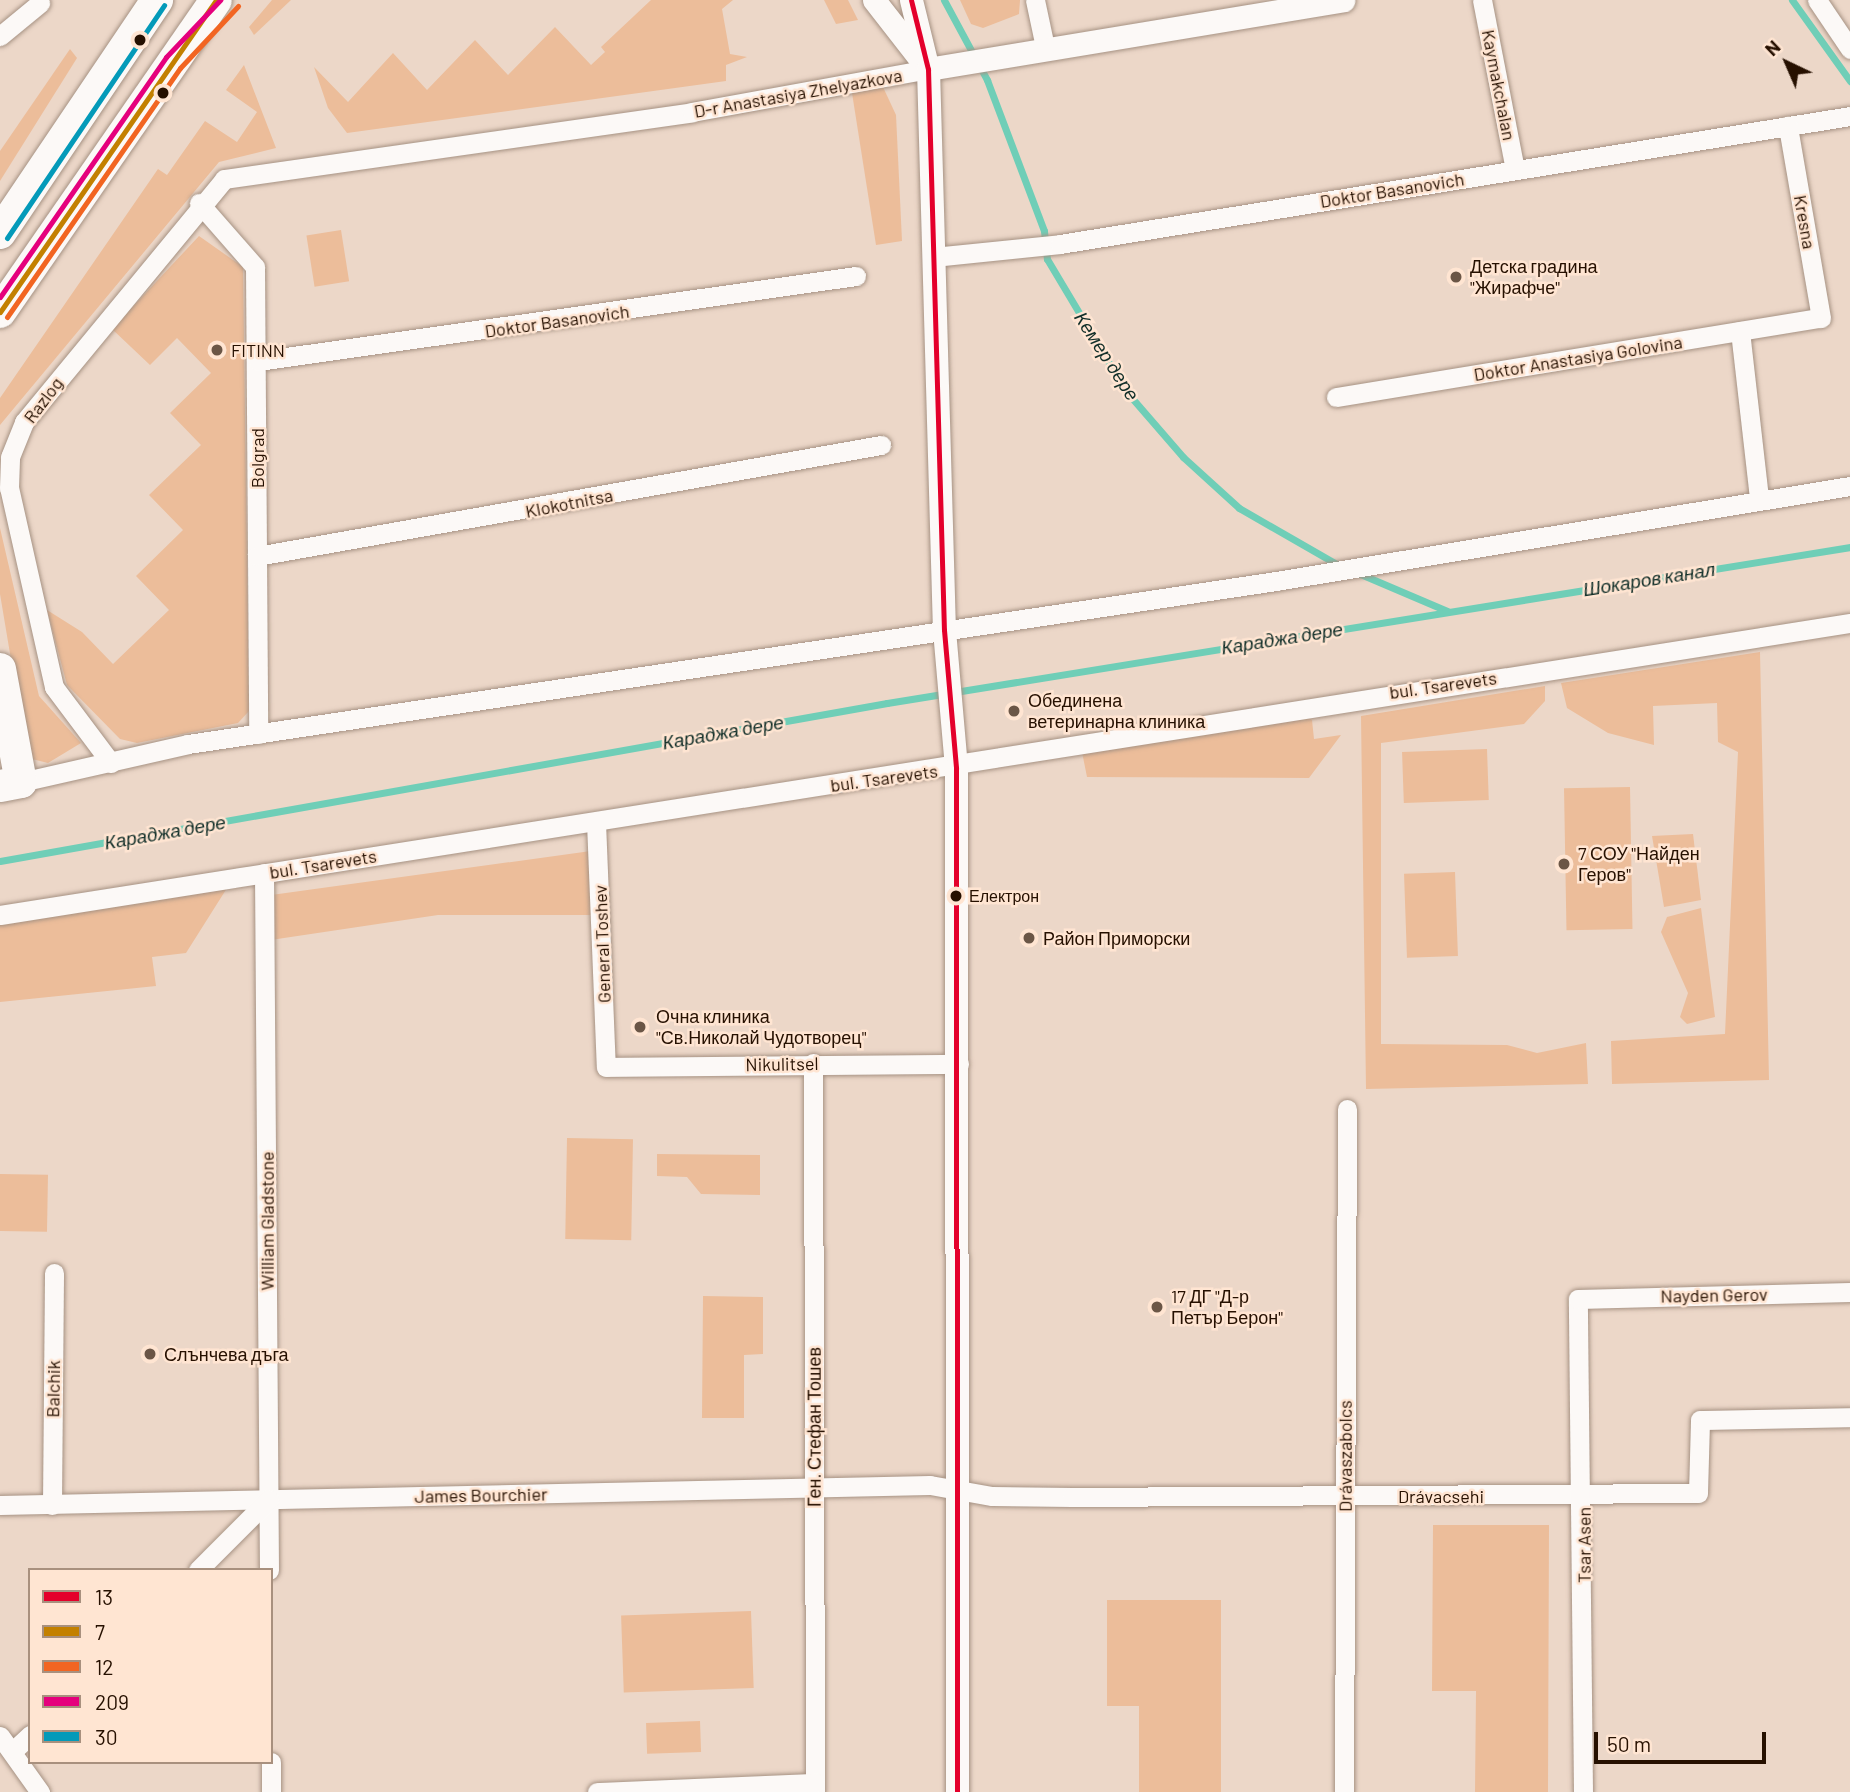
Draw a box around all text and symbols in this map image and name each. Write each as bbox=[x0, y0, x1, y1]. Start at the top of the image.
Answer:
street label: Kaymakchalan bbox=[1478, 28, 1520, 142]
north arrow bbox=[1752, 28, 1822, 98]
unlabelled marker bbox=[133, 33, 147, 47]
text: N bbox=[1760, 35, 1785, 60]
street label: D-r Anastasiya Zhelyazkova bbox=[692, 64, 904, 122]
unlabelled marker bbox=[156, 86, 170, 100]
street label: Doktor Basanovich bbox=[1318, 168, 1466, 212]
street label: Kresna bbox=[1790, 193, 1820, 251]
place label: Детска градина "Жирафче" bbox=[1470, 256, 1598, 298]
marker: Детска градина "Жирафче" bbox=[1448, 269, 1464, 285]
street label: Doktor Basanovich bbox=[483, 300, 631, 342]
water label: Кемер дере bbox=[1070, 307, 1144, 405]
street label: Doktor Anastasiya Golovina bbox=[1472, 331, 1684, 385]
place label: FITINN bbox=[231, 339, 285, 361]
marker: FITINN bbox=[209, 342, 225, 358]
street label: Razlog bbox=[19, 373, 67, 427]
street label: Bolgrad bbox=[246, 428, 268, 488]
street label: Klokotnitsa bbox=[523, 484, 615, 522]
water label: Шокаров канал bbox=[1581, 557, 1717, 601]
water label: Караджа дере bbox=[1220, 617, 1344, 659]
street label: bul. Tsarevets bbox=[1388, 667, 1498, 703]
place label: Обединена ветеринарна клиника bbox=[1028, 690, 1205, 732]
marker: Обединена ветеринарна клиника bbox=[1006, 703, 1022, 719]
water label: Караджа дере bbox=[660, 710, 786, 754]
street label: bul. Tsarevets bbox=[829, 760, 939, 796]
water label: Караджа дере bbox=[102, 810, 228, 854]
place label: 7 СОУ "Найден Геров" bbox=[1578, 843, 1700, 886]
street label: bul. Tsarevets bbox=[268, 845, 378, 883]
marker: 7 СОУ "Найден Геров" bbox=[1556, 856, 1572, 872]
street label: General Toshev bbox=[589, 885, 615, 1003]
place label: Електрон bbox=[969, 886, 1039, 906]
marker: Електрон bbox=[949, 889, 963, 903]
place label: Район Приморски bbox=[1043, 927, 1190, 949]
marker: Район Приморски bbox=[1021, 930, 1037, 946]
place label: Очна клиника "Св.Николай Чудотворец" bbox=[656, 1006, 866, 1048]
marker: Очна клиника "Св.Николай Чудотворец" bbox=[630, 1017, 650, 1037]
street label: Nikulitsel bbox=[745, 1053, 819, 1075]
street label: William Gladstone bbox=[256, 1151, 278, 1291]
street label: Nayden Gerov bbox=[1660, 1283, 1768, 1307]
place label: 17 ДГ "Д-р Петър Берон" bbox=[1171, 1286, 1283, 1328]
marker: 17 ДГ "Д-р Петър Берон" bbox=[1149, 1299, 1165, 1315]
place label: Слънчева дъга bbox=[164, 1343, 289, 1365]
marker: Слънчева дъга bbox=[142, 1346, 158, 1362]
street label: Ген. Стефан Тошев bbox=[803, 1347, 825, 1507]
street label: Balchik bbox=[42, 1360, 64, 1418]
street label: Drávaszabolcs bbox=[1334, 1400, 1356, 1512]
street label: James Bourchier bbox=[414, 1483, 548, 1507]
street label: Drávacsehi bbox=[1398, 1485, 1484, 1507]
street label: Tsar Asen bbox=[1573, 1507, 1595, 1583]
legend bbox=[28, 1568, 273, 1764]
text: 13 bbox=[95, 1584, 113, 1609]
text: 7 bbox=[95, 1619, 105, 1644]
text: 12 bbox=[95, 1654, 114, 1679]
text: 209 bbox=[95, 1689, 129, 1714]
scale bar bbox=[1598, 1718, 1770, 1762]
text: 30 bbox=[95, 1724, 118, 1749]
text: 50 m bbox=[1607, 1731, 1651, 1756]

